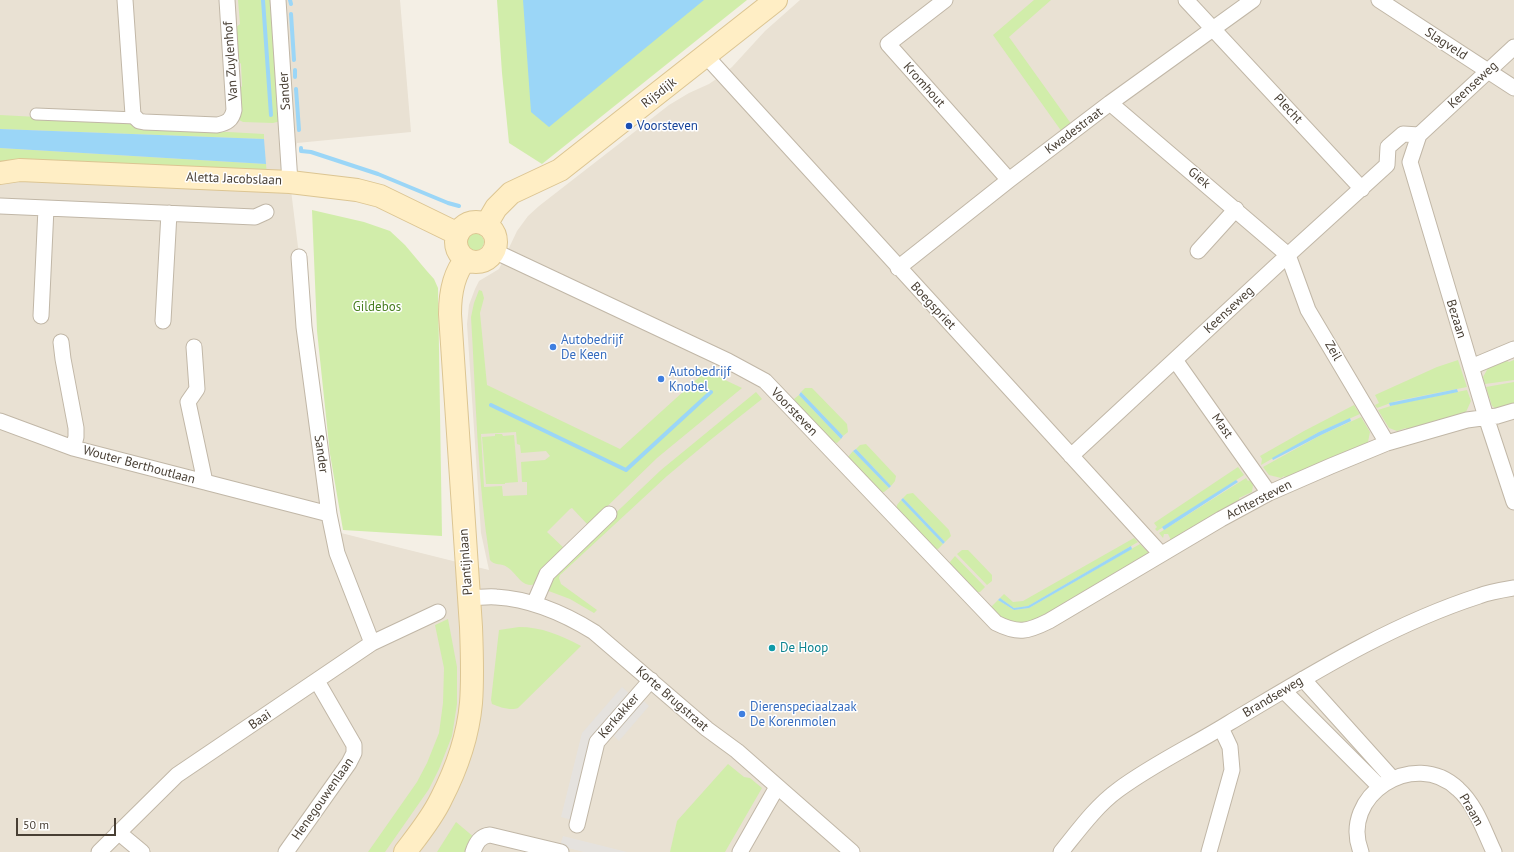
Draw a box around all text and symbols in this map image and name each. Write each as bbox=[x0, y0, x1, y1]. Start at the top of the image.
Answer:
street label: Van Zuylenhof bbox=[220, 21, 242, 101]
street label: Slagveld bbox=[1422, 24, 1470, 64]
street label: Keenseweg bbox=[1445, 58, 1501, 112]
street label: Kromhout bbox=[900, 59, 948, 111]
street label: Sander bbox=[276, 71, 294, 111]
street label: Rijsdijk bbox=[638, 74, 680, 112]
street label: Plecht bbox=[1270, 91, 1306, 127]
street label: Kwadestraat bbox=[1042, 104, 1106, 158]
place label: Voorsteven bbox=[637, 118, 698, 134]
marker: Voorsteven bbox=[624, 121, 634, 131]
street label: Giek bbox=[1185, 164, 1213, 192]
street label: Aletta Jacobslaan bbox=[186, 170, 282, 188]
street label: Boegspriet bbox=[907, 279, 959, 333]
street label: Keenseweg bbox=[1201, 283, 1257, 337]
street label: Bezaan bbox=[1443, 298, 1469, 340]
park label: Gildebos bbox=[353, 299, 401, 315]
place label: Autobedrijf De Keen bbox=[561, 332, 623, 363]
street label: Zeil bbox=[1321, 338, 1345, 364]
marker: Autobedrijf De Keen bbox=[548, 342, 558, 352]
place label: Autobedrijf Knobel bbox=[669, 364, 731, 395]
marker: Autobedrijf Knobel bbox=[656, 374, 666, 384]
street label: Voorsteven bbox=[767, 385, 821, 439]
street label: Mast bbox=[1208, 411, 1236, 441]
street label: Sander bbox=[311, 434, 331, 474]
street label: Wouter Berthoutlaan bbox=[81, 442, 197, 488]
street label: Achtersteven bbox=[1224, 477, 1294, 523]
street label: Plantijnlaan bbox=[456, 528, 476, 596]
place label: De Hoop bbox=[780, 640, 828, 656]
marker: De Hoop bbox=[767, 643, 777, 653]
street label: Korte Brugstraat bbox=[633, 663, 711, 735]
street label: Brandseweg bbox=[1240, 673, 1306, 721]
street label: Kerkakker bbox=[595, 690, 643, 742]
place label: Dierenspeciaalzaak De Korenmolen bbox=[750, 699, 857, 730]
street label: Baai bbox=[246, 707, 274, 733]
marker: Dierenspeciaalzaak De Korenmolen bbox=[737, 709, 747, 719]
street label: Henegouwenlaan bbox=[289, 755, 357, 843]
street label: Praam bbox=[1456, 791, 1486, 829]
scale bar bbox=[18, 810, 118, 836]
text: 50 m bbox=[23, 817, 49, 832]

